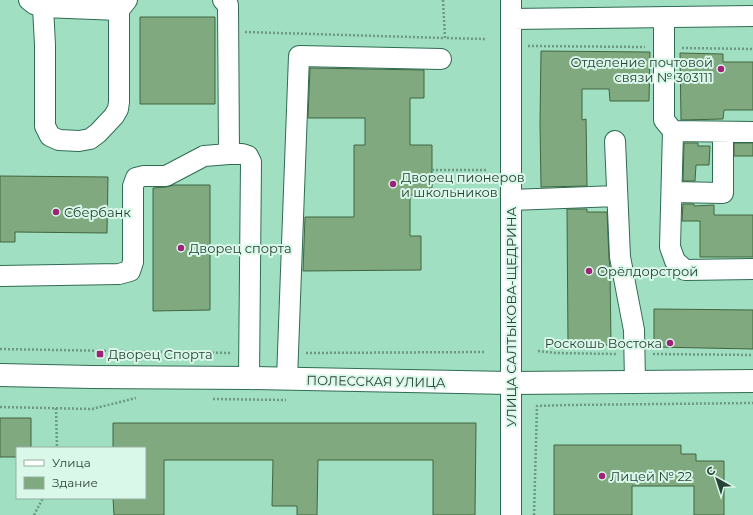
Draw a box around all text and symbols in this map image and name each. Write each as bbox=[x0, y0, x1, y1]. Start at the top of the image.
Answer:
place label: Отделение почтовой связи № 303111 bbox=[571, 54, 713, 85]
marker: Отделение почтовой связи № 303111 bbox=[716, 64, 726, 74]
place label: Дворец пионеров и школьников bbox=[401, 169, 525, 200]
marker: Дворец пионеров и школьников bbox=[388, 179, 398, 189]
place label: Сбербанк bbox=[64, 204, 131, 220]
marker: Сбербанк bbox=[51, 207, 61, 217]
street label: УЛИЦА САЛТЫКОВА-ЩЕДРИНА bbox=[503, 207, 519, 427]
place label: Дворец спорта bbox=[189, 240, 291, 256]
marker: Дворец спорта bbox=[176, 243, 186, 253]
place label: Орёлдорстрой bbox=[597, 263, 698, 279]
marker: Орёлдорстрой bbox=[584, 266, 594, 276]
place label: Роскошь Востока bbox=[545, 335, 662, 351]
marker: Роскошь Востока bbox=[665, 338, 675, 348]
place label: Дворец Спорта bbox=[108, 346, 212, 362]
marker: Дворец Спорта bbox=[95, 349, 105, 359]
street label: ПОЛЕССКАЯ УЛИЦА bbox=[306, 372, 446, 390]
legend bbox=[16, 447, 146, 499]
text: Улица bbox=[52, 455, 91, 470]
north arrow bbox=[697, 459, 737, 499]
text: С bbox=[703, 463, 718, 479]
place label: Лицей № 22 bbox=[610, 468, 692, 484]
marker: Лицей № 22 bbox=[597, 471, 607, 481]
text: Здание bbox=[52, 475, 98, 490]

